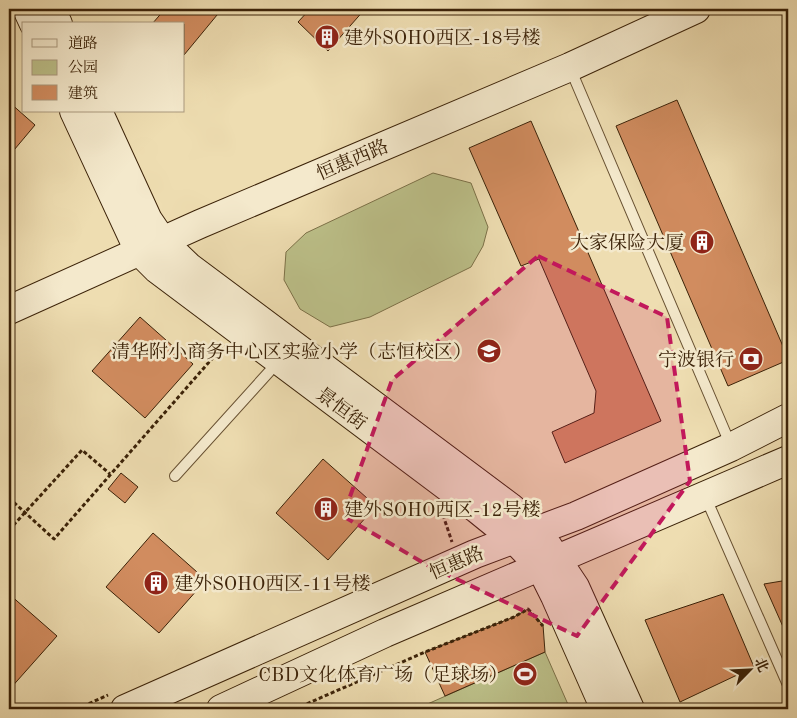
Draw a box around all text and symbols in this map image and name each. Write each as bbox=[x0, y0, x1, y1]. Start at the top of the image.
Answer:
legend bbox=[22, 22, 185, 112]
building icon: 建外SOHO西区-18号楼 bbox=[314, 24, 340, 50]
place label: 建外SOHO西区-18号楼 bbox=[344, 27, 540, 49]
text: 道路 bbox=[68, 35, 98, 52]
text: 公园 bbox=[68, 59, 98, 76]
text: 建筑 bbox=[68, 85, 98, 102]
street label: 恒惠西路 bbox=[313, 136, 392, 185]
building icon: 大家保险大厦 bbox=[689, 229, 715, 255]
place label: 大家保险大厦 bbox=[570, 232, 684, 254]
school or university icon: 清华附小商务中心区实验小学（志恒校区） bbox=[476, 338, 502, 364]
place label: 清华附小商务中心区实验小学（志恒校区） bbox=[111, 341, 472, 363]
bank icon: 宁波银行 bbox=[738, 346, 764, 372]
place label: 宁波银行 bbox=[658, 350, 734, 371]
street label: 景恒街 bbox=[312, 384, 370, 435]
building icon: 建外SOHO西区-12号楼 bbox=[313, 496, 339, 522]
place label: 建外SOHO西区-12号楼 bbox=[344, 499, 540, 521]
street label: 恒惠路 bbox=[426, 543, 487, 584]
building icon: 建外SOHO西区-11号楼 bbox=[143, 570, 169, 596]
place label: 建外SOHO西区-11号楼 bbox=[174, 573, 370, 595]
north arrow bbox=[724, 646, 774, 696]
text: 北 bbox=[752, 655, 771, 674]
sports icon: CBD文化体育广场（足球场） bbox=[512, 661, 538, 687]
place label: CBD文化体育广场（足球场） bbox=[258, 664, 508, 686]

